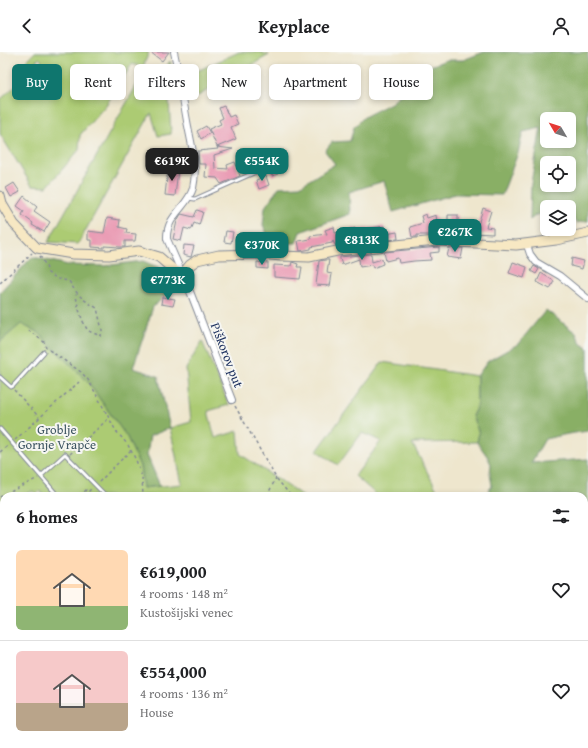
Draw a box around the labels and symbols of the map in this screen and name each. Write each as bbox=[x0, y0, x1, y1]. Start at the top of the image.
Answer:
north arrow bbox=[540, 112, 576, 148]
pin: €619K bbox=[144, 148, 200, 182]
pin: €554K bbox=[234, 148, 290, 182]
pin: €267K bbox=[427, 219, 483, 253]
pin: €813K bbox=[334, 227, 390, 261]
pin: €370K bbox=[234, 232, 290, 266]
pin: €773K bbox=[140, 267, 196, 301]
street label: Piškorov put bbox=[206, 320, 248, 391]
park label: Groblje Gornje Vrapče bbox=[18, 420, 96, 454]

